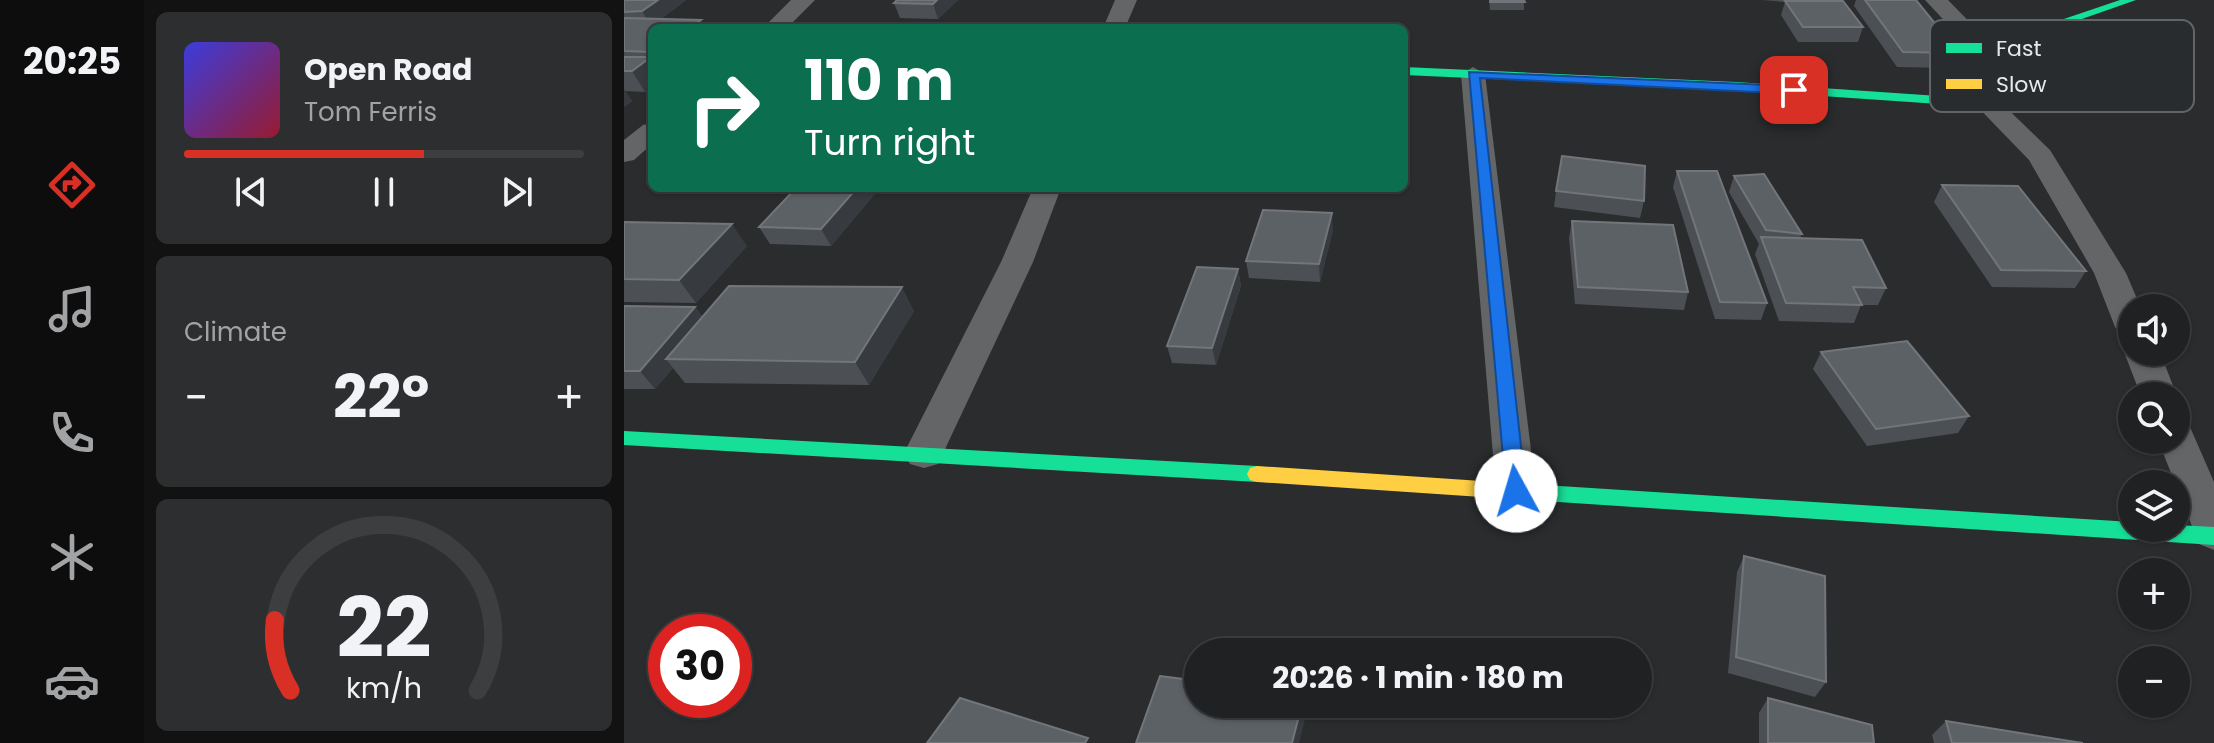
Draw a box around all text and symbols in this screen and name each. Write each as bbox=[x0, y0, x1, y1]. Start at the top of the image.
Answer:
legend bbox=[1930, 20, 2194, 112]
text: Fast bbox=[1996, 33, 2041, 64]
text: 20:25 bbox=[23, 36, 121, 87]
text: 110 m bbox=[804, 41, 954, 120]
text: Open Road bbox=[304, 48, 472, 91]
icon: right bbox=[672, 56, 776, 160]
pin bbox=[1760, 56, 1828, 124]
icon: arrive bbox=[1772, 68, 1816, 112]
text: Slow bbox=[1996, 69, 2046, 100]
text: Tom Ferris bbox=[304, 94, 437, 130]
text: Turn right bbox=[804, 117, 975, 168]
icon: directions bbox=[44, 157, 100, 213]
icon: previous bbox=[229, 170, 273, 214]
icon: pause bbox=[362, 170, 406, 214]
icon: next bbox=[495, 170, 539, 214]
icon: music bbox=[44, 281, 100, 337]
map controls bbox=[2118, 294, 2190, 718]
button: sound bbox=[2118, 294, 2190, 366]
text: Climate bbox=[184, 314, 287, 350]
text: 22° bbox=[333, 355, 429, 439]
text: − bbox=[184, 367, 208, 428]
text: + bbox=[554, 367, 584, 428]
button: search bbox=[2118, 382, 2190, 454]
icon: phone bbox=[44, 405, 100, 461]
position arrow bbox=[1474, 449, 1558, 533]
button: layers bbox=[2118, 470, 2190, 542]
icon: climate bbox=[44, 529, 100, 585]
button: + bbox=[2118, 558, 2190, 630]
text: 22 bbox=[336, 570, 432, 686]
speed limit sign: 30 bbox=[648, 614, 752, 718]
button: − bbox=[2118, 646, 2190, 718]
icon: car bbox=[44, 653, 100, 709]
text: 20:26 · 1 min · 180 m bbox=[1272, 656, 1564, 699]
text: km/h bbox=[346, 668, 422, 708]

